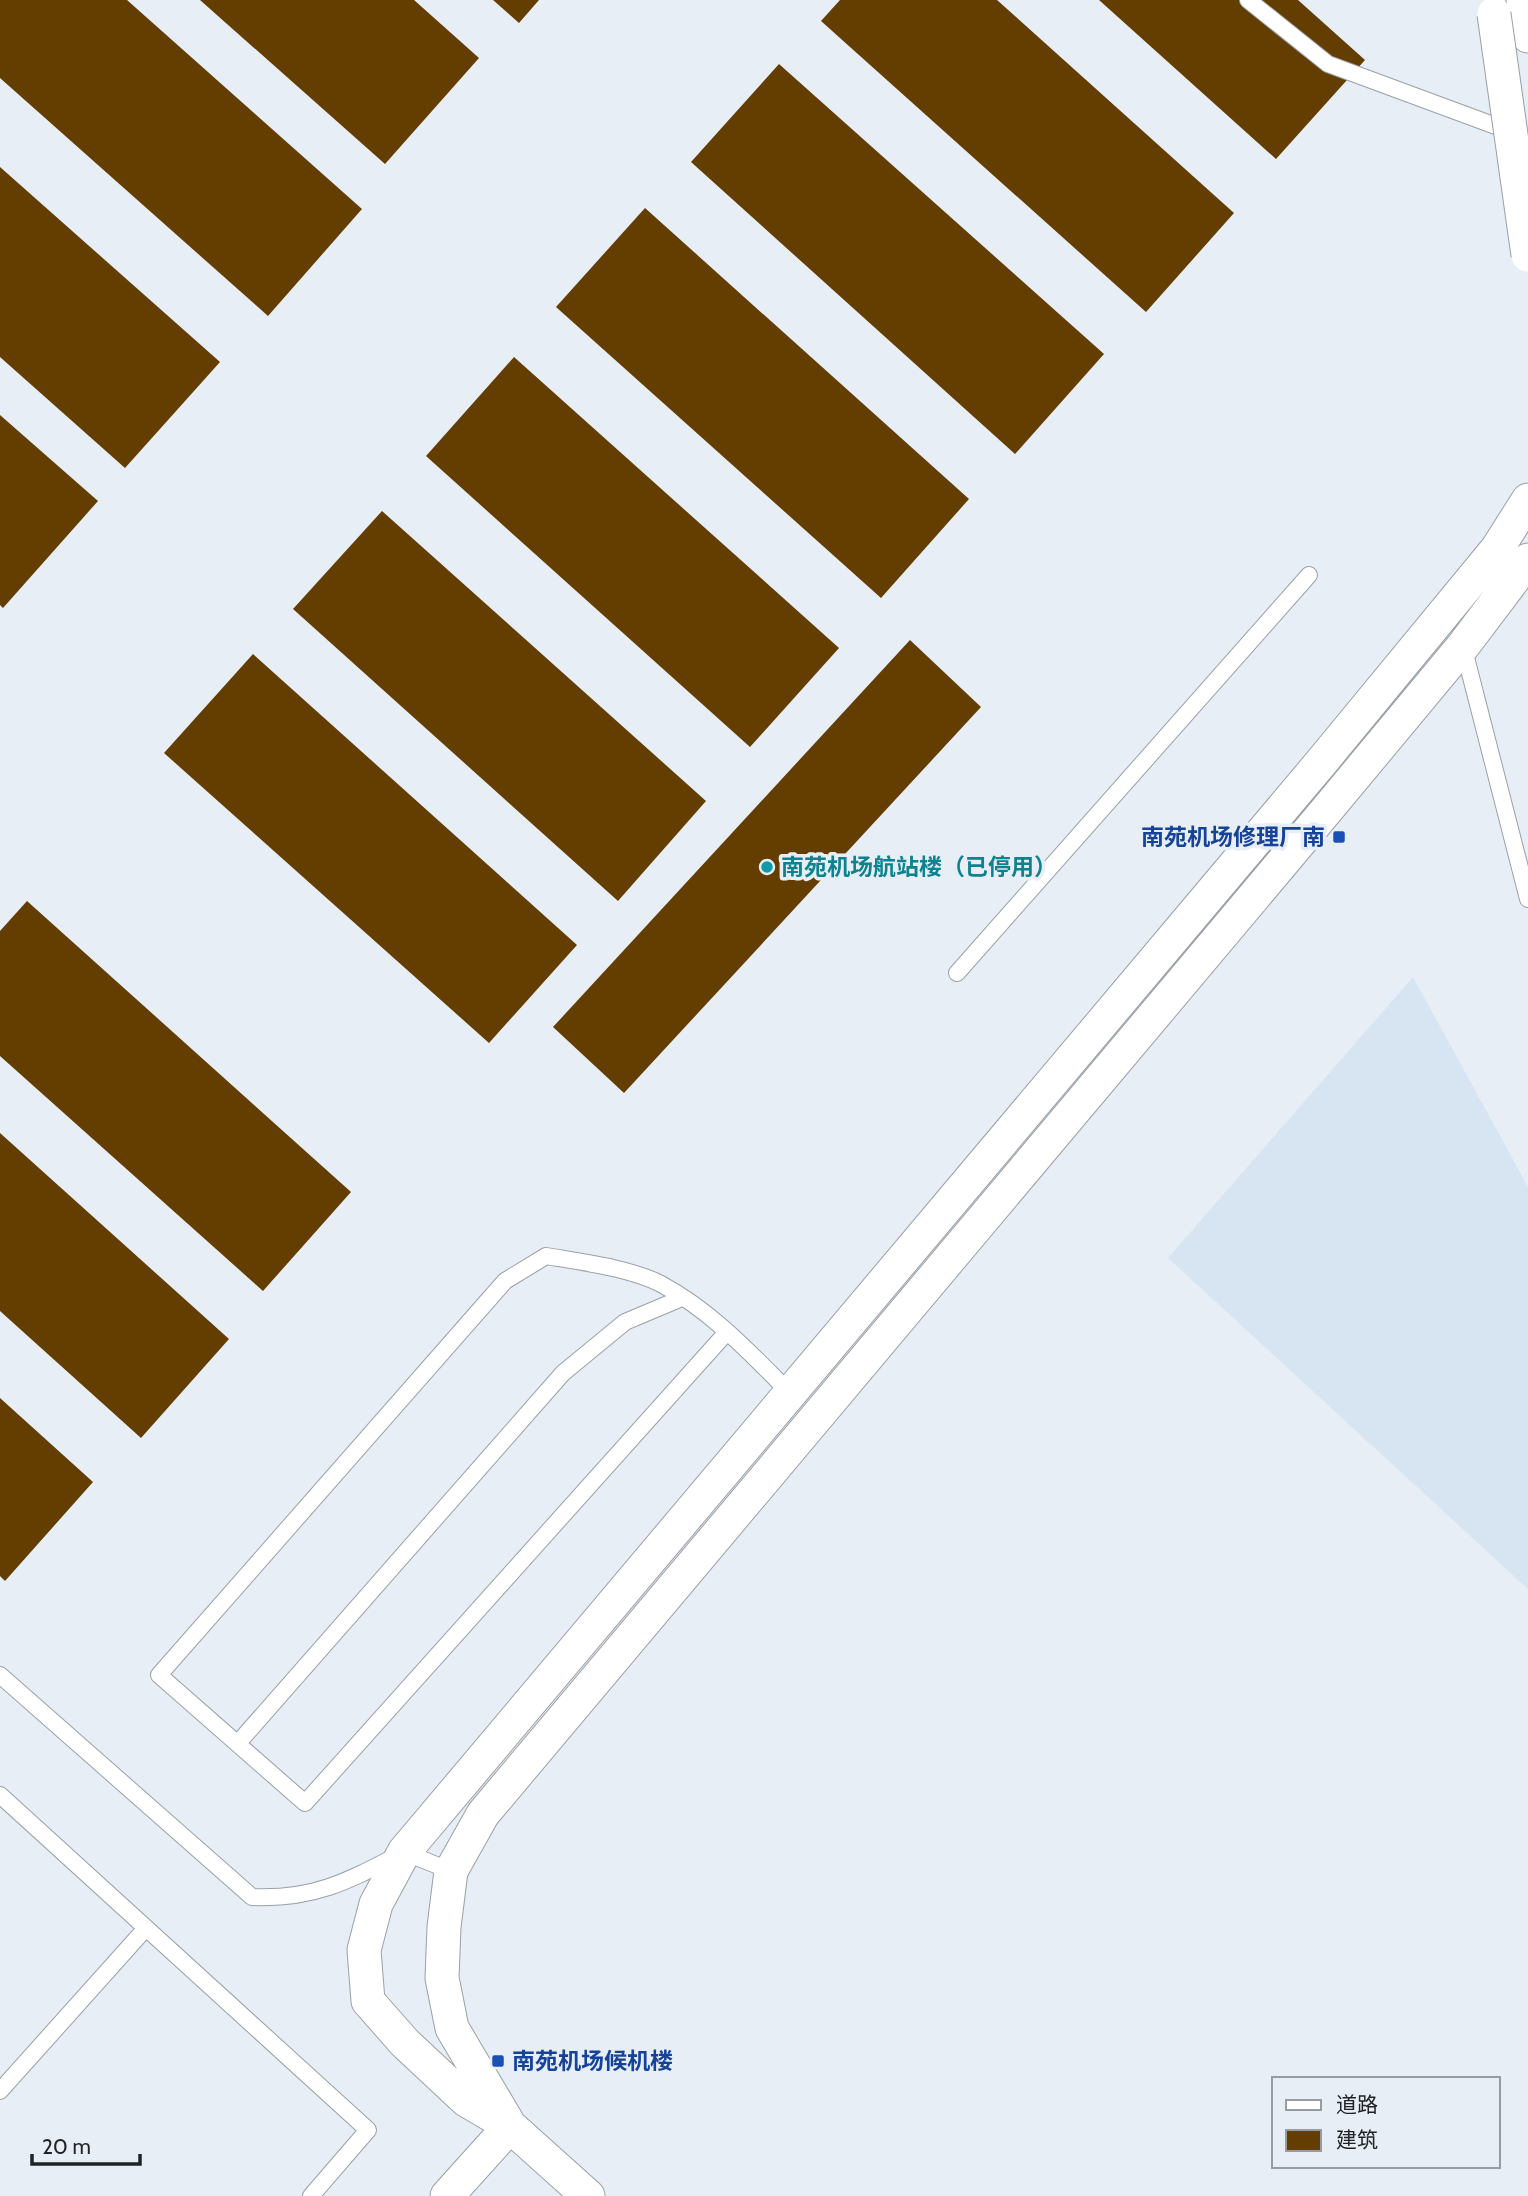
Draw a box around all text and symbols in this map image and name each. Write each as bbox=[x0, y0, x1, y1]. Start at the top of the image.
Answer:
place label: 南苑机场修理厂南 bbox=[1141, 823, 1325, 851]
marker: 南苑机场修理厂南 bbox=[1331, 829, 1347, 845]
place label: 南苑机场航站楼（已停用） bbox=[781, 853, 1057, 881]
marker: 南苑机场航站楼（已停用） bbox=[759, 859, 775, 875]
place label: 南苑机场候机楼 bbox=[512, 2047, 673, 2075]
marker: 南苑机场候机楼 bbox=[490, 2053, 506, 2069]
legend bbox=[1272, 2077, 1500, 2168]
text: 道路 bbox=[1336, 2092, 1378, 2117]
scale bar bbox=[32, 2122, 140, 2166]
text: 建筑 bbox=[1336, 2127, 1378, 2152]
text: 20 m bbox=[42, 2134, 91, 2159]

